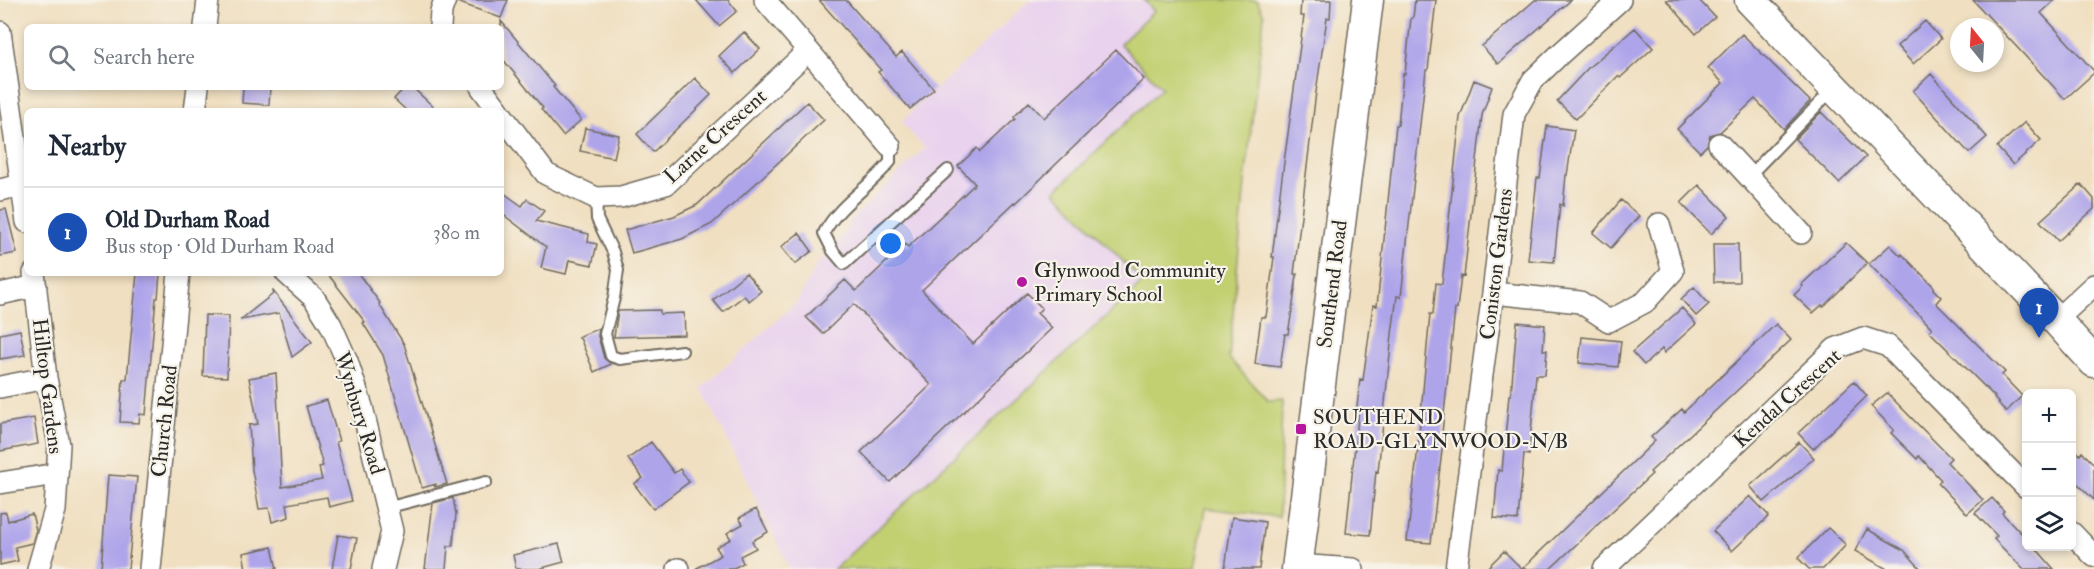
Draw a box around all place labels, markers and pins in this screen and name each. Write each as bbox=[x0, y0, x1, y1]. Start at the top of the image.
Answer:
place label: Glynwood Community Primary School bbox=[1034, 257, 1226, 308]
marker: Glynwood Community Primary School bbox=[1015, 275, 1029, 289]
pin: 1 bbox=[2020, 288, 2058, 338]
place label: SOUTHEND ROAD-GLYNWOOD-N/B bbox=[1313, 404, 1568, 455]
marker: SOUTHEND ROAD-GLYNWOOD-N/B bbox=[1294, 422, 1308, 436]

